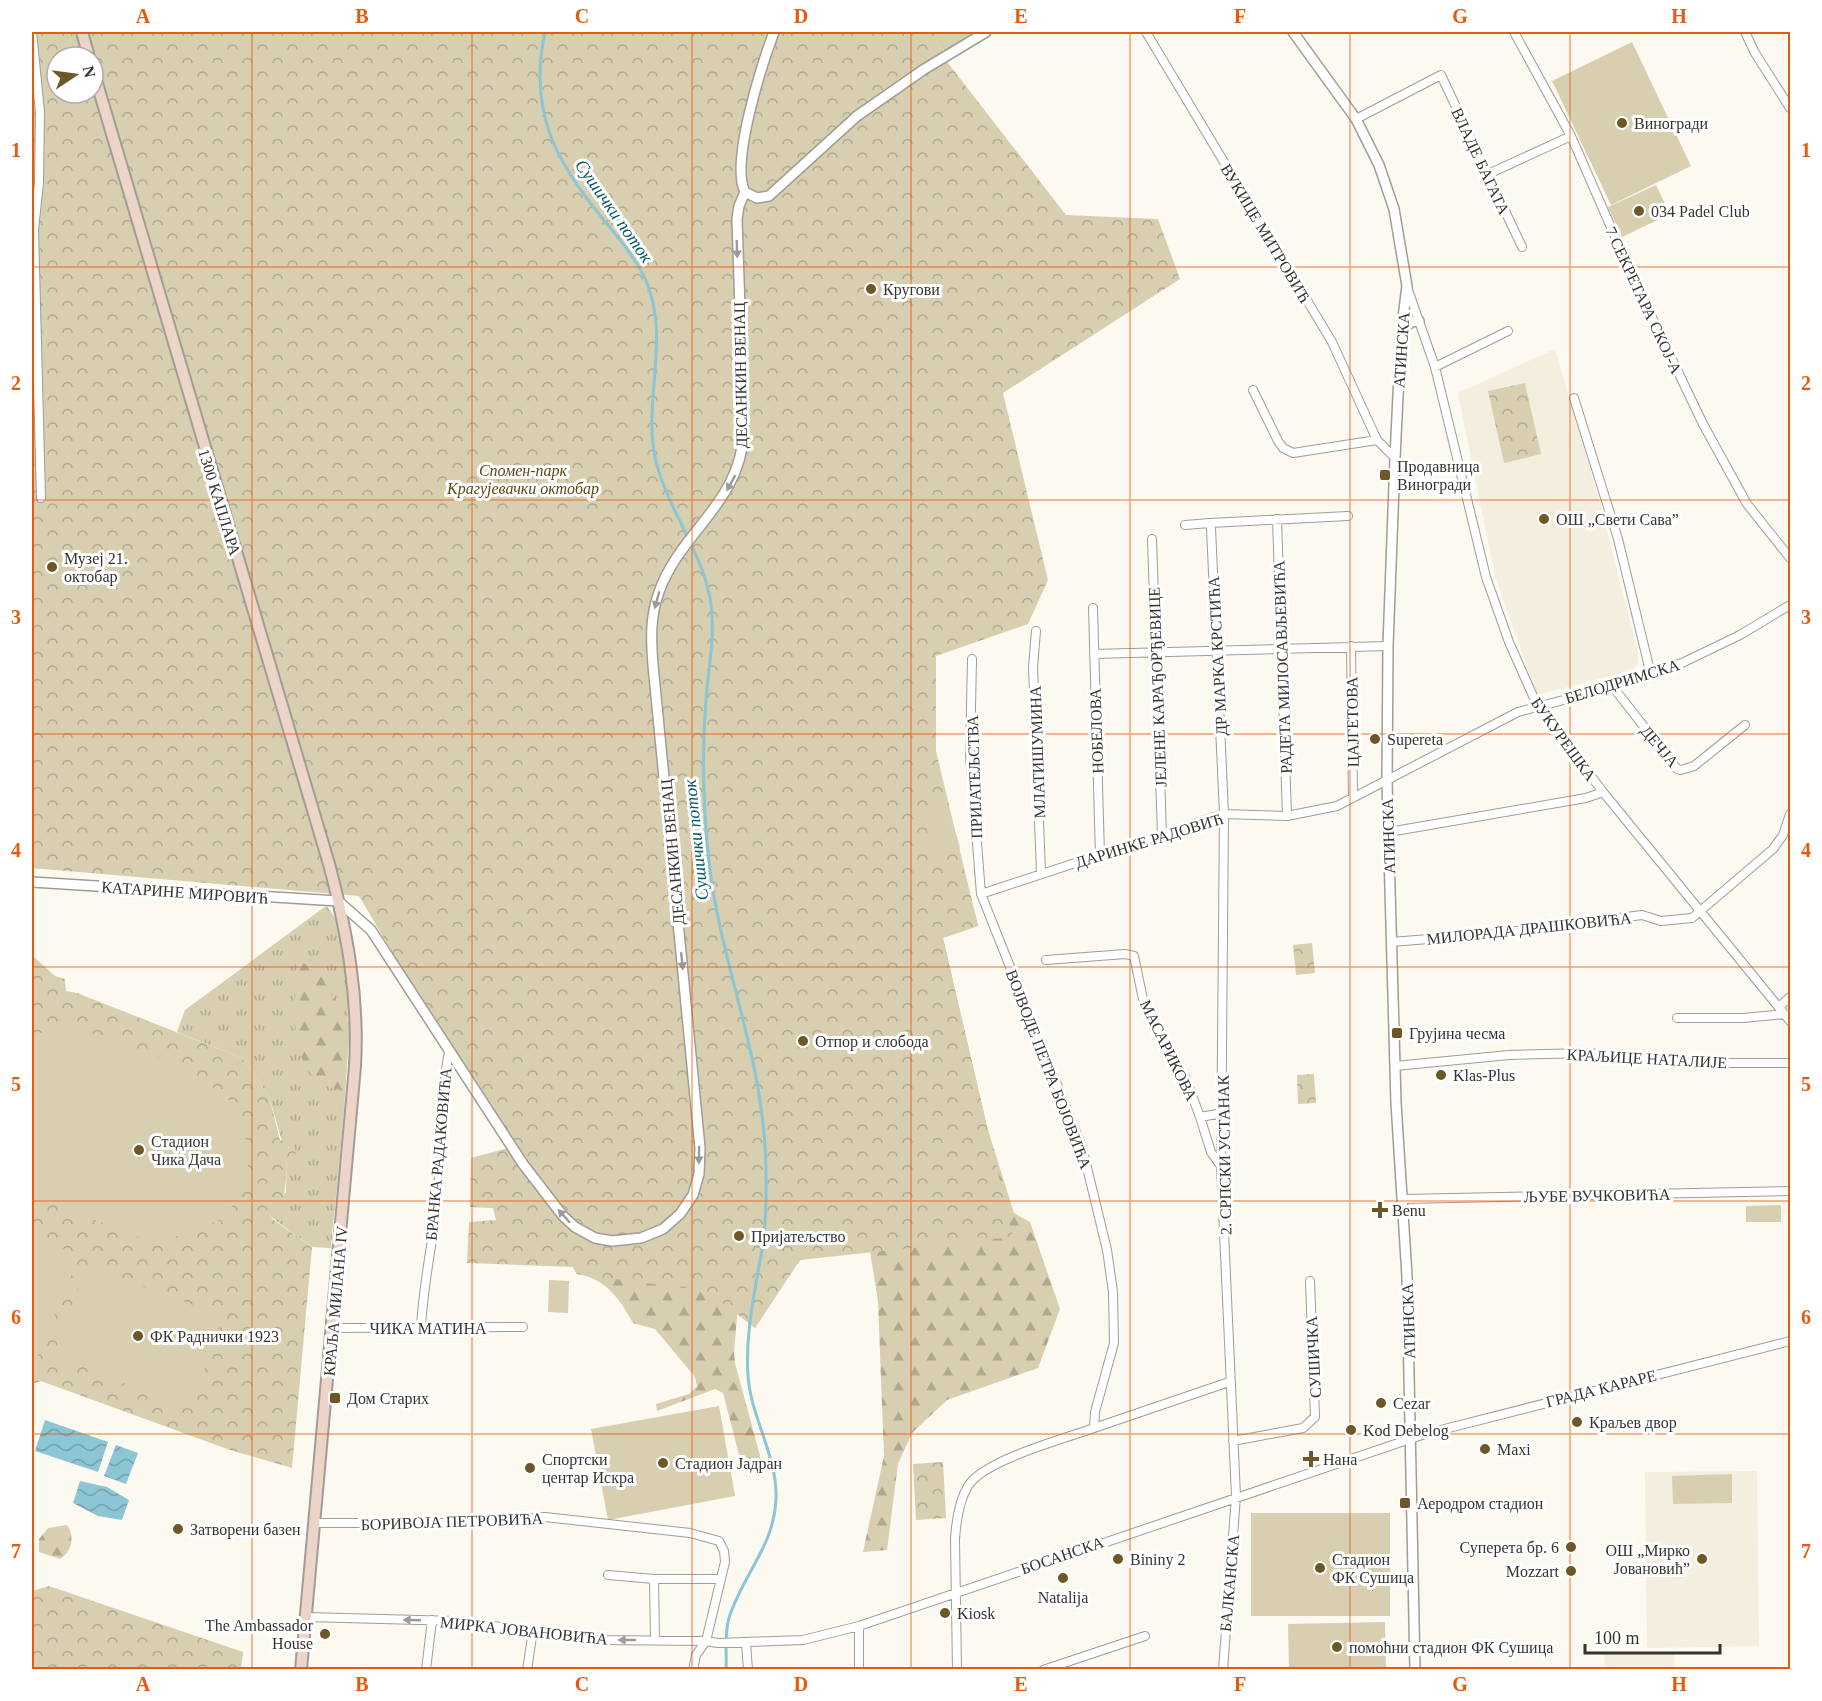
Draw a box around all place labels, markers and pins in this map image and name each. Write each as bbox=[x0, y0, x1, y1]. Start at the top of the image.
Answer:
place label: Виногради bbox=[1634, 115, 1709, 133]
marker: Виногради bbox=[1615, 116, 1629, 130]
place label: 034 Padel Club bbox=[1651, 203, 1750, 220]
marker: 034 Padel Club bbox=[1632, 204, 1646, 218]
place label: Кругови bbox=[883, 281, 940, 299]
marker: Кругови bbox=[864, 282, 878, 296]
place label: Продавница Виногради bbox=[1397, 458, 1480, 494]
marker: Продавница Виногради bbox=[1378, 468, 1392, 482]
place label: ОШ „Свети Сава” bbox=[1556, 511, 1679, 528]
marker: ОШ „Свети Сава” bbox=[1537, 512, 1551, 526]
place label: Музеј 21. октобар bbox=[64, 550, 128, 586]
marker: Музеј 21. октобар bbox=[45, 560, 59, 574]
place label: Supereta bbox=[1387, 731, 1443, 749]
marker: Supereta bbox=[1368, 732, 1382, 746]
place label: Грујина чесма bbox=[1409, 1025, 1505, 1043]
marker: Грујина чесма bbox=[1390, 1026, 1404, 1040]
place label: Отпор и слобода bbox=[815, 1033, 929, 1051]
marker: Отпор и слобода bbox=[796, 1034, 810, 1048]
place label: Klas-Plus bbox=[1453, 1067, 1515, 1084]
marker: Klas-Plus bbox=[1434, 1068, 1448, 1082]
place label: Стадион Чика Дача bbox=[151, 1133, 221, 1169]
marker: Стадион Чика Дача bbox=[132, 1143, 146, 1157]
place label: Benu bbox=[1392, 1202, 1426, 1219]
marker: Benu bbox=[1373, 1203, 1387, 1217]
place label: Пријатељство bbox=[751, 1228, 846, 1246]
marker: Пријатељство bbox=[732, 1229, 746, 1243]
place label: ФК Раднички 1923 bbox=[150, 1328, 279, 1346]
marker: ФК Раднички 1923 bbox=[131, 1329, 145, 1343]
place label: Дом Старих bbox=[347, 1390, 429, 1408]
marker: Дом Старих bbox=[328, 1391, 342, 1405]
place label: Cezar bbox=[1393, 1395, 1431, 1412]
marker: Cezar bbox=[1374, 1396, 1388, 1410]
place label: Краљев двор bbox=[1589, 1414, 1677, 1432]
marker: Краљев двор bbox=[1570, 1415, 1584, 1429]
place label: Kod Debelog bbox=[1363, 1422, 1449, 1440]
marker: Kod Debelog bbox=[1344, 1423, 1358, 1437]
place label: Maxi bbox=[1497, 1441, 1531, 1458]
marker: Maxi bbox=[1478, 1442, 1492, 1456]
place label: Спортски центар Искра bbox=[542, 1451, 634, 1487]
place label: Нана bbox=[1323, 1451, 1357, 1468]
marker: Нана bbox=[1304, 1452, 1318, 1466]
place label: Стадион Јадран bbox=[675, 1455, 783, 1473]
marker: Стадион Јадран bbox=[656, 1456, 670, 1470]
marker: Спортски центар Искра bbox=[523, 1461, 537, 1475]
place label: Аеродром стадион bbox=[1417, 1495, 1544, 1513]
marker: Аеродром стадион bbox=[1398, 1496, 1412, 1510]
place label: Затворени базен bbox=[190, 1521, 301, 1539]
marker: Затворени базен bbox=[171, 1522, 185, 1536]
place label: Суперета бр. 6 bbox=[1460, 1539, 1559, 1557]
marker: Суперета бр. 6 bbox=[1564, 1540, 1578, 1554]
place label: ОШ „Мирко Јовановић” bbox=[1605, 1542, 1690, 1577]
place label: Bininy 2 bbox=[1130, 1551, 1186, 1569]
place label: Стадион ФК Сушица bbox=[1332, 1551, 1414, 1587]
marker: Bininy 2 bbox=[1111, 1552, 1125, 1566]
marker: ОШ „Мирко Јовановић” bbox=[1695, 1552, 1709, 1566]
marker: Стадион ФК Сушица bbox=[1313, 1561, 1327, 1575]
place label: Mozzart bbox=[1506, 1563, 1560, 1580]
marker: Mozzart bbox=[1564, 1564, 1578, 1578]
marker: Natalija bbox=[1056, 1571, 1070, 1585]
place label: Natalija bbox=[1038, 1589, 1088, 1607]
place label: Kiosk bbox=[957, 1605, 995, 1622]
marker: Kiosk bbox=[938, 1606, 952, 1620]
place label: The Ambassador House bbox=[205, 1617, 314, 1652]
marker: The Ambassador House bbox=[318, 1627, 332, 1641]
place label: помоћни стадион ФК Сушица bbox=[1349, 1639, 1553, 1657]
marker: помоћни стадион ФК Сушица bbox=[1330, 1640, 1344, 1654]

